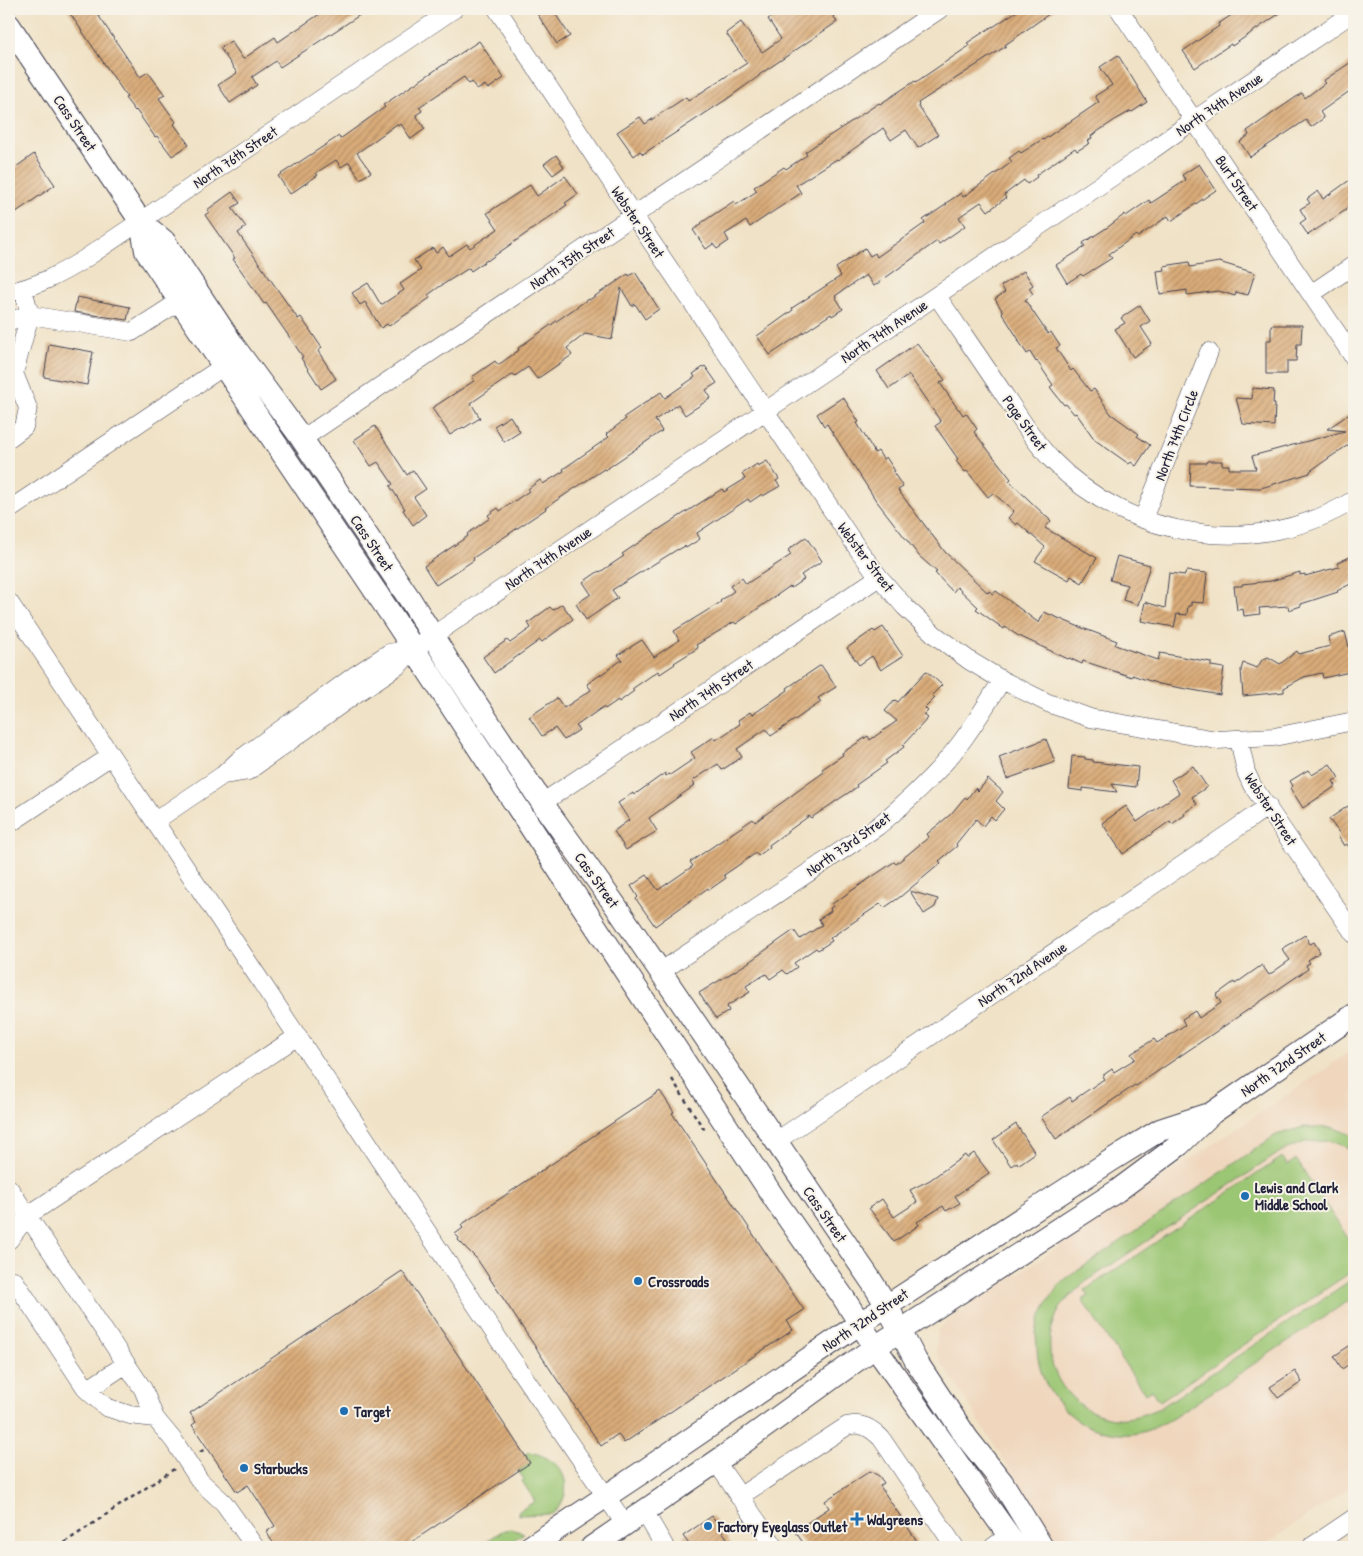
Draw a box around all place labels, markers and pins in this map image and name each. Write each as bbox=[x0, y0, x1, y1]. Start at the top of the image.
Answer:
place label: Lewis and Clark Middle School bbox=[1255, 1177, 1339, 1215]
marker: Lewis and Clark Middle School bbox=[1239, 1190, 1251, 1202]
place label: Crossroads bbox=[648, 1271, 709, 1292]
marker: Crossroads bbox=[632, 1275, 644, 1287]
place label: Target bbox=[353, 1401, 391, 1423]
marker: Target bbox=[338, 1405, 350, 1417]
place label: Starbucks bbox=[254, 1458, 308, 1479]
marker: Starbucks bbox=[238, 1462, 250, 1474]
place label: Walgreens bbox=[867, 1509, 923, 1531]
marker: Walgreens bbox=[851, 1513, 863, 1525]
place label: Factory Eyeglass Outlet bbox=[717, 1516, 848, 1538]
marker: Factory Eyeglass Outlet bbox=[702, 1520, 714, 1532]

